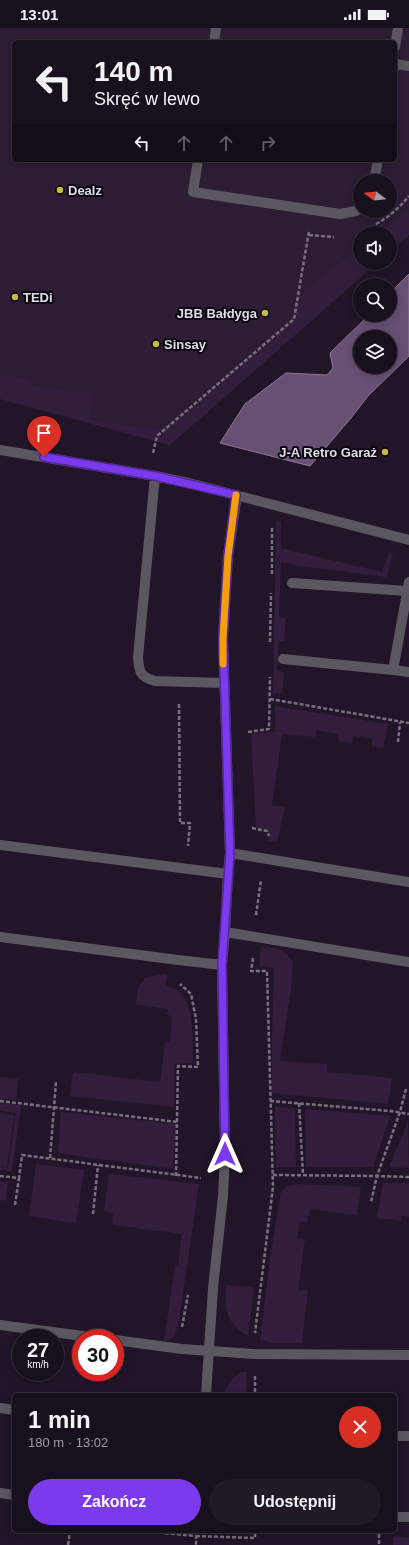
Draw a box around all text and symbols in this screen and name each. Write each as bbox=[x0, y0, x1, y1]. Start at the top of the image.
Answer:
text: 13:01 bbox=[20, 6, 58, 23]
icon: left bbox=[28, 56, 80, 108]
text: 140 m bbox=[94, 56, 173, 87]
text: Skręć w lewo bbox=[94, 89, 200, 109]
icon: left bbox=[131, 132, 153, 154]
icon: ahead bbox=[173, 132, 195, 154]
icon: ahead bbox=[215, 132, 237, 154]
icon: right bbox=[257, 132, 279, 154]
north arrow bbox=[353, 174, 397, 218]
map controls bbox=[353, 174, 397, 374]
place label: Dealz bbox=[68, 183, 102, 198]
marker: Dealz bbox=[55, 185, 65, 195]
button: sound bbox=[353, 226, 397, 270]
button: search bbox=[353, 278, 397, 322]
place label: TEDi bbox=[23, 290, 53, 305]
marker: TEDi bbox=[10, 292, 20, 302]
place label: JBB Bałdyga bbox=[177, 306, 258, 321]
marker: JBB Bałdyga bbox=[260, 308, 270, 318]
button: layers bbox=[353, 330, 397, 374]
place label: Sinsay bbox=[164, 337, 207, 352]
marker: Sinsay bbox=[151, 339, 161, 349]
pin bbox=[27, 416, 61, 457]
icon: arrive bbox=[33, 422, 55, 444]
place label: J-A Retro Garaż bbox=[279, 445, 377, 460]
marker: J-A Retro Garaż bbox=[380, 447, 390, 457]
position arrow bbox=[204, 1133, 246, 1175]
speed limit sign: 30 bbox=[72, 1329, 124, 1381]
text: 27 bbox=[27, 1339, 49, 1361]
text: km/h bbox=[27, 1359, 49, 1370]
text: 1 min bbox=[28, 1406, 91, 1433]
button: close bbox=[339, 1406, 381, 1448]
text: 180 m · 13:02 bbox=[28, 1435, 108, 1450]
button: Zakończ bbox=[28, 1479, 201, 1525]
button: Udostępnij bbox=[209, 1479, 381, 1525]

